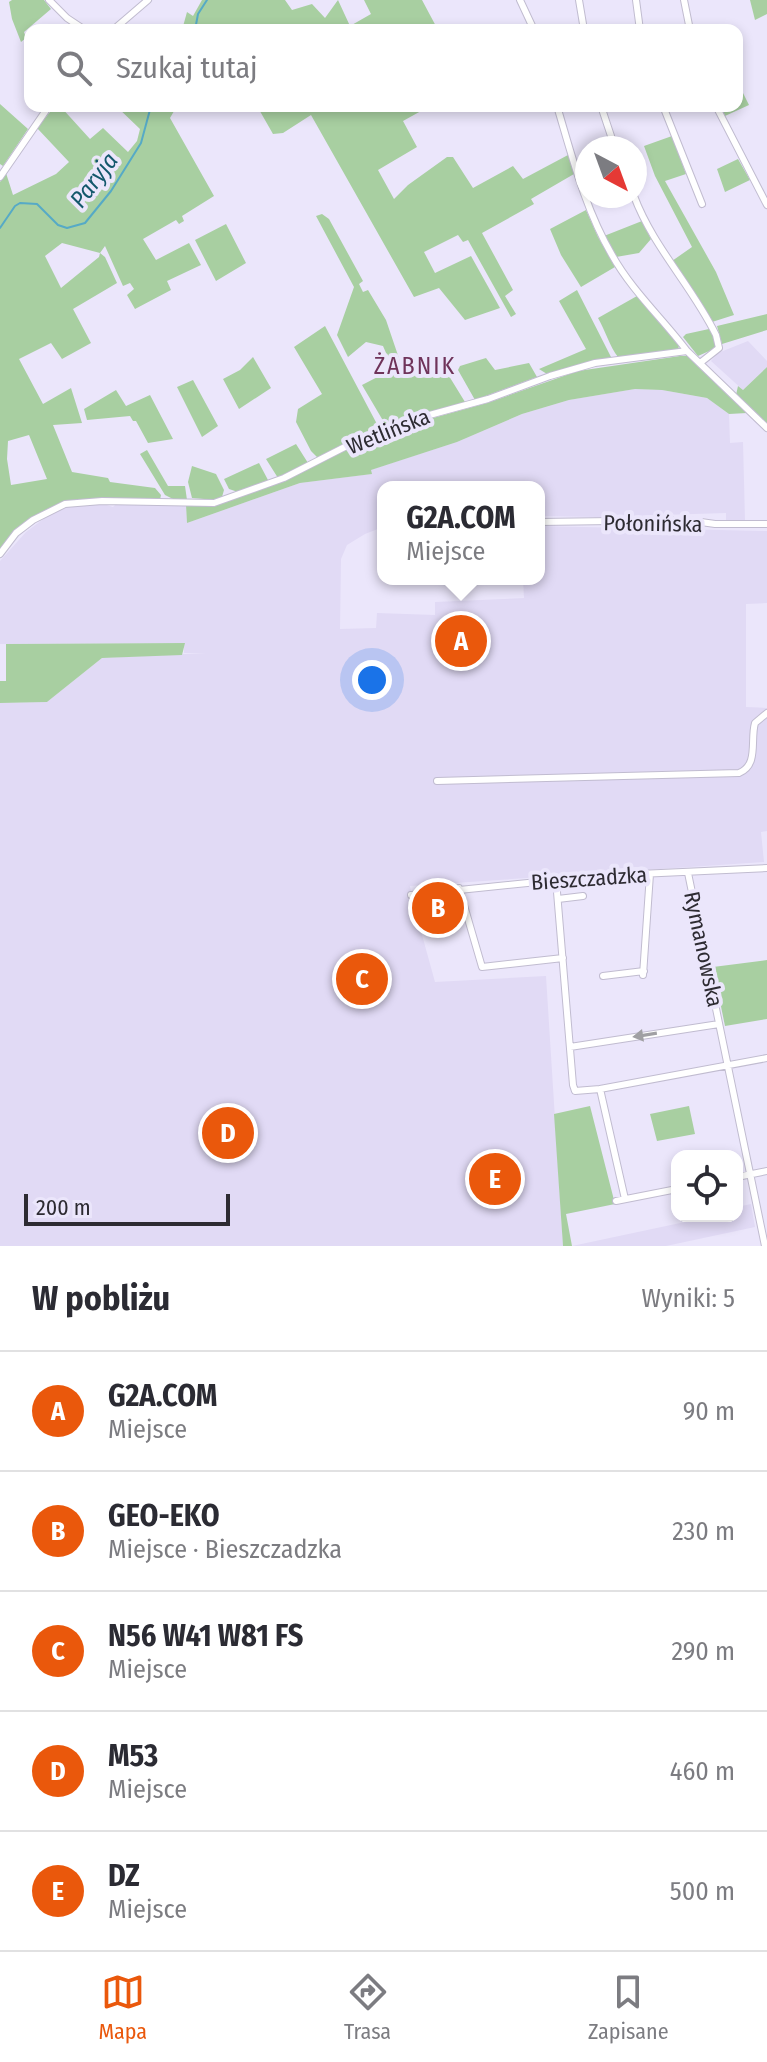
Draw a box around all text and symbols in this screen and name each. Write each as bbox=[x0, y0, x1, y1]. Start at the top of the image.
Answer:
search box bbox=[24, 24, 743, 112]
icon: search bbox=[52, 46, 96, 90]
text: Szukaj tutaj bbox=[116, 50, 257, 86]
north arrow bbox=[575, 136, 647, 208]
water label: Paryja bbox=[64, 147, 124, 213]
district label: ŻABNIK bbox=[374, 352, 456, 380]
street label: Wetlińska bbox=[343, 403, 434, 460]
popup bbox=[377, 481, 545, 585]
text: G2A.COM bbox=[406, 500, 516, 536]
street label: Połonińska bbox=[603, 509, 703, 538]
text: Miejsce bbox=[406, 536, 485, 567]
pin: A bbox=[435, 611, 487, 671]
your location bbox=[352, 660, 392, 700]
street label: Bieszczadzka bbox=[530, 861, 648, 896]
pin: B bbox=[412, 878, 464, 938]
street label: Rymanowska bbox=[678, 889, 729, 1009]
pin: C bbox=[336, 949, 388, 1009]
one-way arrow bbox=[632, 1029, 657, 1042]
pin: D bbox=[202, 1103, 254, 1163]
pin: E bbox=[469, 1149, 521, 1209]
map controls bbox=[671, 1150, 743, 1222]
button: locate bbox=[671, 1150, 743, 1222]
scale bar bbox=[24, 1190, 230, 1226]
text: 200 m bbox=[36, 1194, 91, 1221]
text: W pobliżu bbox=[32, 1278, 170, 1319]
text: Wyniki: 5 bbox=[641, 1283, 735, 1314]
text: G2A.COM bbox=[108, 1378, 217, 1414]
text: A bbox=[51, 1396, 65, 1427]
text: 90 m bbox=[683, 1396, 735, 1427]
text: Miejsce bbox=[108, 1414, 187, 1445]
text: GEO-EKO bbox=[108, 1498, 220, 1534]
text: B bbox=[51, 1516, 65, 1547]
text: 230 m bbox=[672, 1516, 735, 1547]
text: Miejsce · Bieszczadzka bbox=[108, 1534, 342, 1565]
text: N56 W41 W81 FS bbox=[108, 1618, 303, 1654]
text: C bbox=[51, 1636, 65, 1667]
text: 290 m bbox=[671, 1636, 735, 1667]
text: Miejsce bbox=[108, 1654, 187, 1685]
text: M53 bbox=[108, 1738, 158, 1774]
text: D bbox=[50, 1756, 66, 1787]
text: 460 m bbox=[670, 1756, 735, 1787]
text: Miejsce bbox=[108, 1774, 187, 1805]
text: DZ bbox=[108, 1858, 140, 1894]
text: E bbox=[52, 1876, 64, 1907]
text: 500 m bbox=[670, 1876, 735, 1907]
text: Miejsce bbox=[108, 1894, 187, 1925]
tab: Mapa bbox=[98, 1970, 147, 2045]
tab: Trasa bbox=[344, 1970, 391, 2045]
tab: Zapisane bbox=[588, 1970, 669, 2045]

